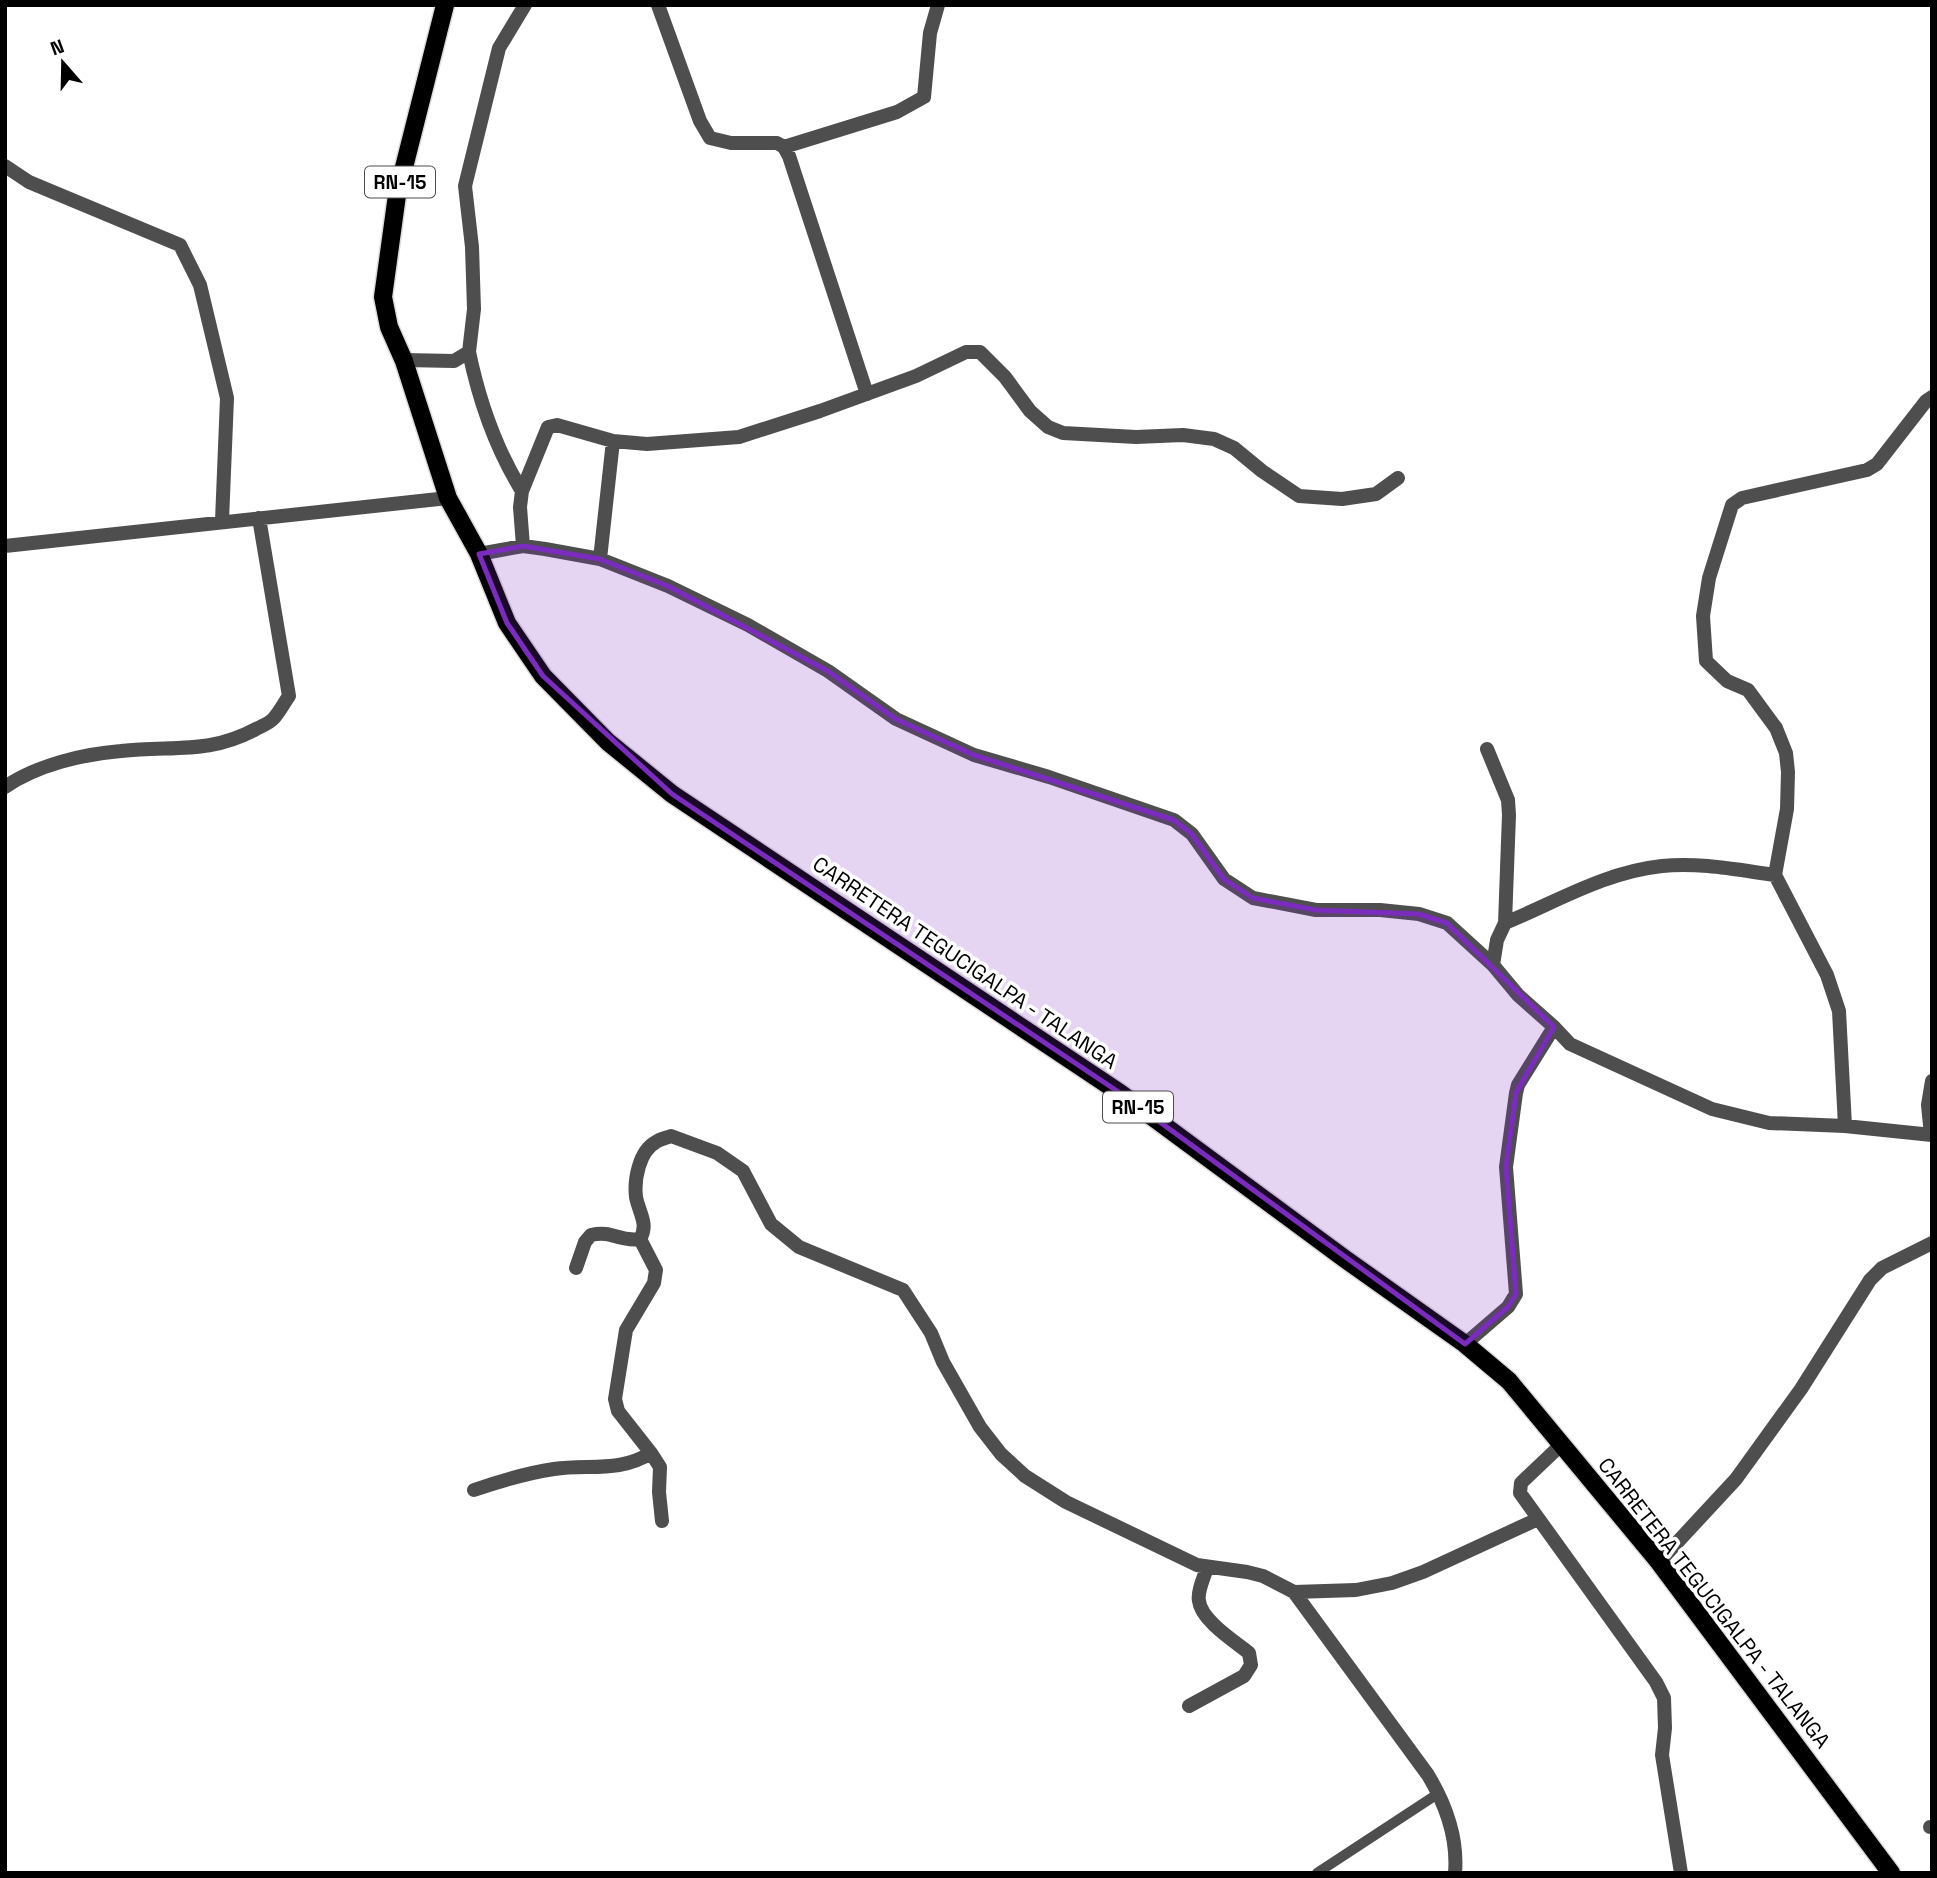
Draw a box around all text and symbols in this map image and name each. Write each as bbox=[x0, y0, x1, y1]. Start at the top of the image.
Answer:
north arrow bbox=[28, 28, 98, 98]
text: N bbox=[47, 34, 68, 61]
road number: RN-15 bbox=[365, 166, 435, 198]
street label: CARRETERA TEGUCIGALPA - TALANGA bbox=[808, 850, 1123, 1075]
road number: RN-15 bbox=[1103, 1092, 1173, 1122]
street label: CARRETERA TEGUCIGALPA - TALANGA bbox=[1592, 1452, 1836, 1754]

